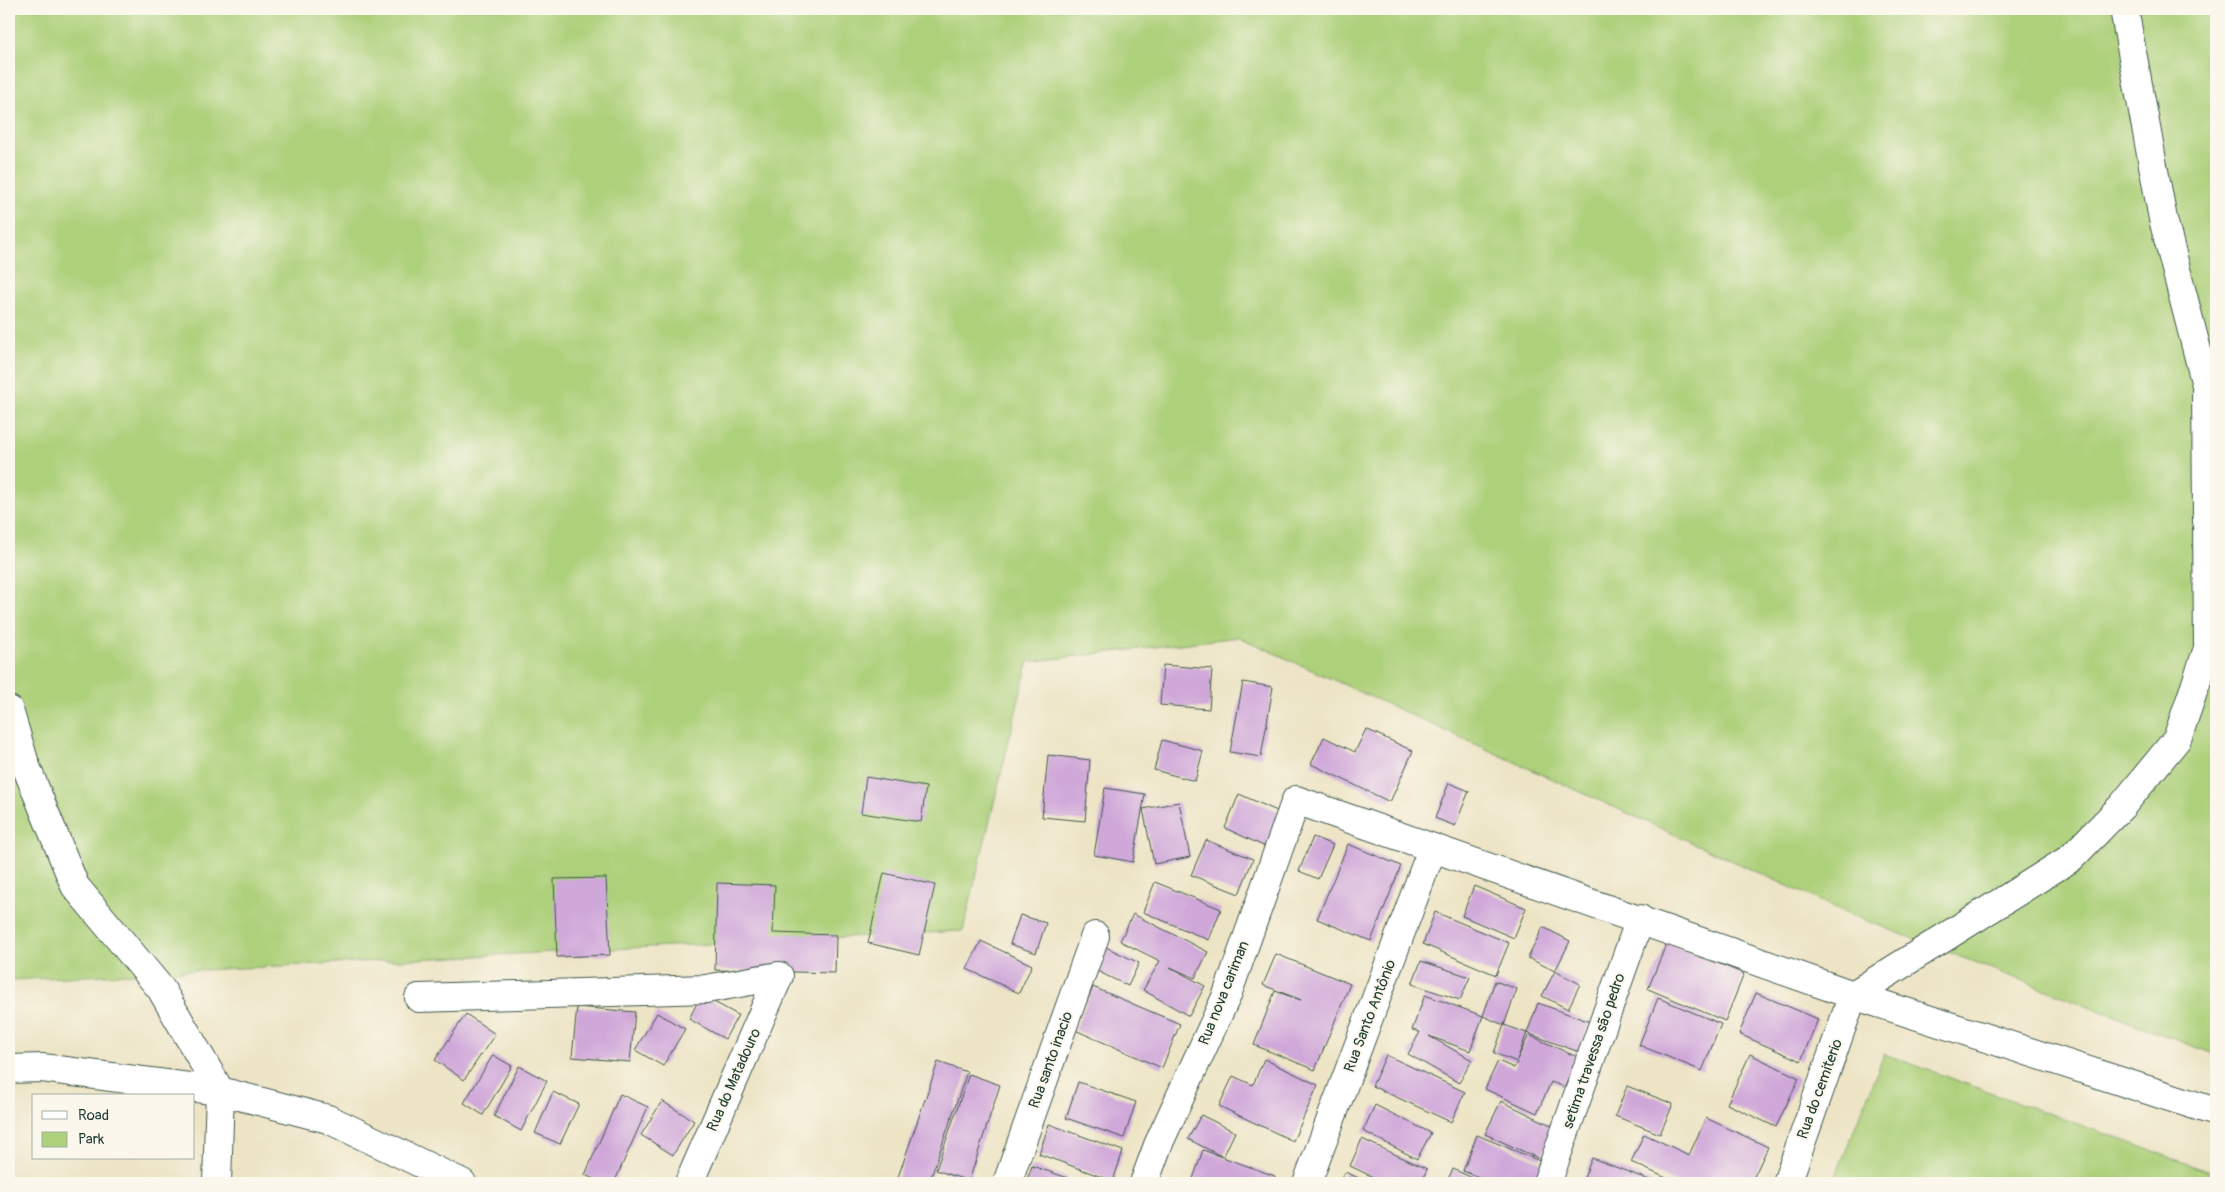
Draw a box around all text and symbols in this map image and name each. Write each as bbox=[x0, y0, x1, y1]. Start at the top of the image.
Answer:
street label: Rua nova cariman bbox=[1194, 938, 1254, 1048]
street label: Rua Santo Antônio bbox=[1340, 957, 1400, 1075]
street label: setima travessa são pedro bbox=[1559, 971, 1629, 1131]
street label: Rua santo inacio bbox=[1025, 1009, 1077, 1111]
street label: Rua do Matadouro bbox=[703, 1025, 765, 1135]
street label: Rua do cemiterio bbox=[1793, 1036, 1847, 1142]
legend bbox=[32, 1094, 195, 1160]
text: Road bbox=[78, 1106, 109, 1125]
text: Park bbox=[78, 1130, 105, 1149]

